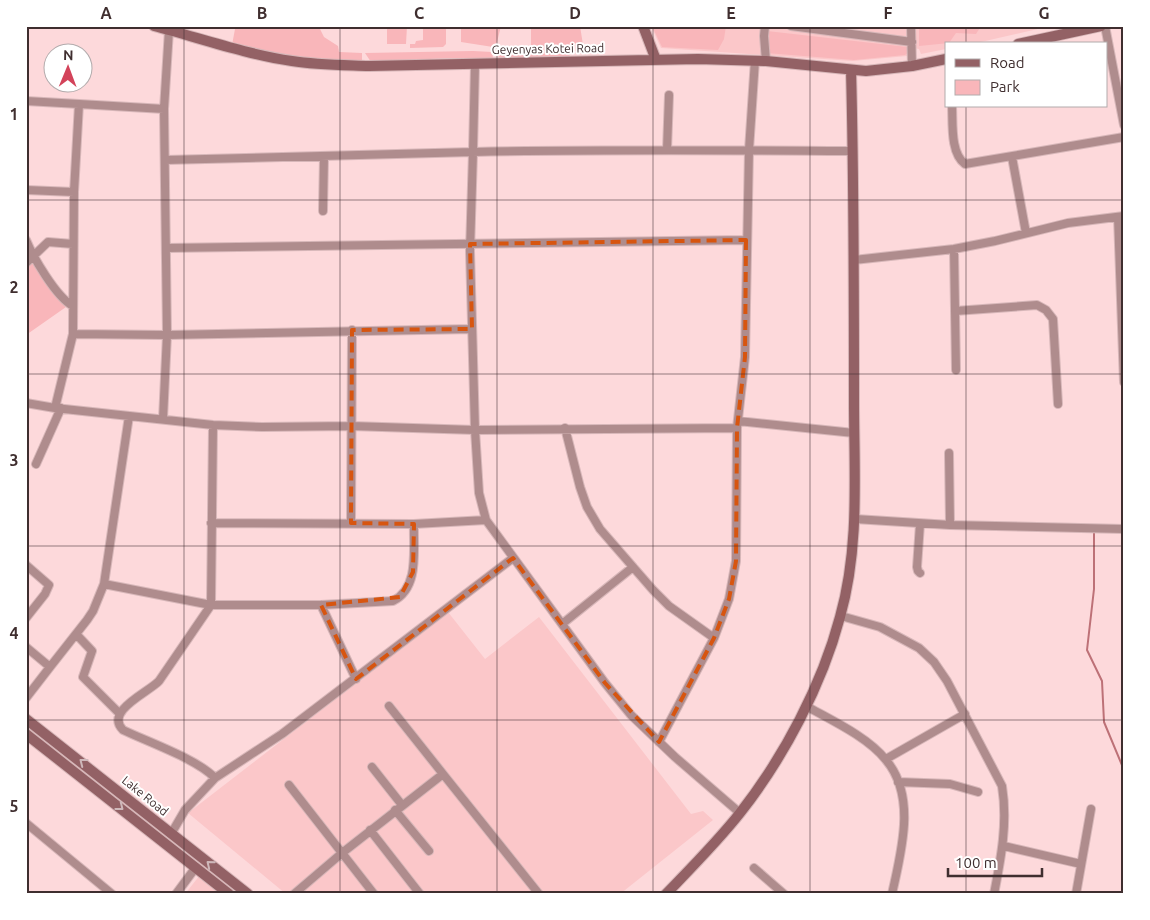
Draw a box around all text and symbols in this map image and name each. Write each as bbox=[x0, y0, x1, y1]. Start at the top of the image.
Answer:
text: A bbox=[100, 4, 112, 22]
text: B bbox=[257, 4, 267, 22]
text: C bbox=[414, 4, 424, 22]
text: D bbox=[569, 4, 581, 22]
text: E bbox=[726, 4, 736, 22]
text: F bbox=[884, 4, 893, 22]
text: G bbox=[1038, 4, 1050, 22]
street label: Geyenyas Kotei Road bbox=[492, 41, 604, 56]
north arrow bbox=[42, 42, 92, 92]
legend bbox=[945, 42, 1108, 108]
text: N bbox=[63, 47, 74, 63]
text: Road bbox=[990, 54, 1025, 71]
text: Park bbox=[990, 78, 1020, 95]
text: 1 bbox=[9, 105, 19, 123]
text: 2 bbox=[9, 278, 19, 296]
text: 3 bbox=[9, 451, 19, 469]
text: 4 bbox=[9, 624, 19, 642]
one-way arrow bbox=[79, 759, 89, 768]
street label: Lake Road bbox=[120, 773, 171, 818]
text: 5 bbox=[9, 797, 19, 815]
one-way arrow bbox=[114, 802, 123, 810]
scale bar bbox=[948, 845, 1041, 877]
text: 100 m bbox=[955, 854, 997, 871]
one-way arrow bbox=[206, 860, 215, 869]

